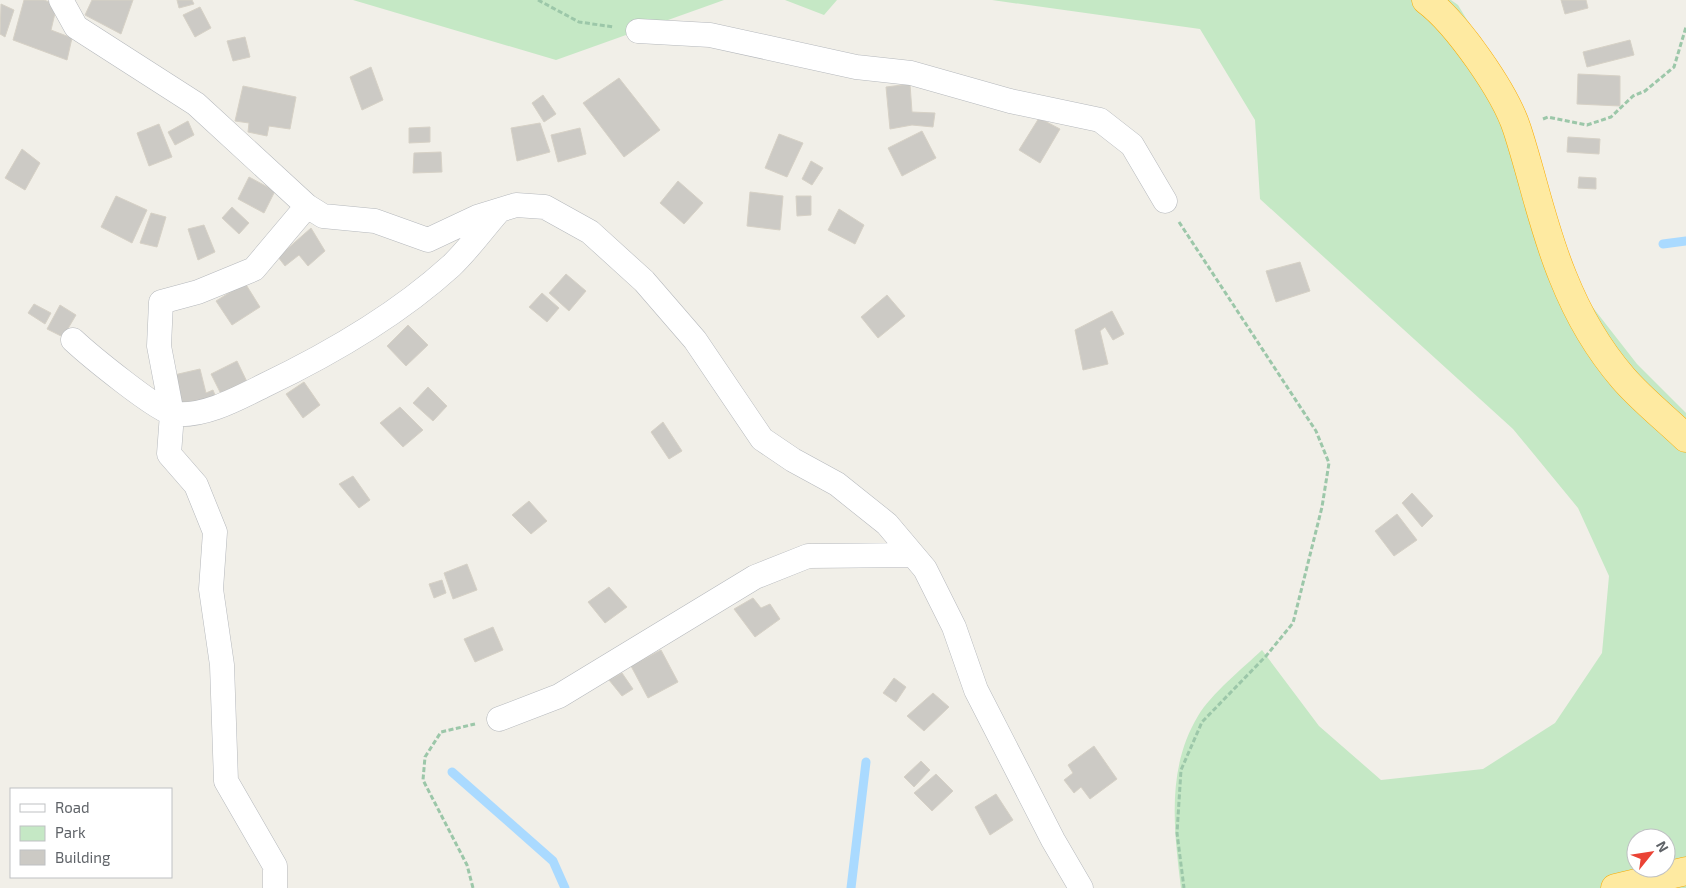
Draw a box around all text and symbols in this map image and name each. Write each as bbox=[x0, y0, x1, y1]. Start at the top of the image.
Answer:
legend bbox=[10, 788, 172, 878]
text: Road bbox=[55, 798, 90, 816]
text: Park bbox=[55, 823, 86, 841]
north arrow bbox=[1626, 828, 1676, 878]
text: N bbox=[1653, 838, 1673, 855]
text: Building bbox=[55, 848, 111, 866]

